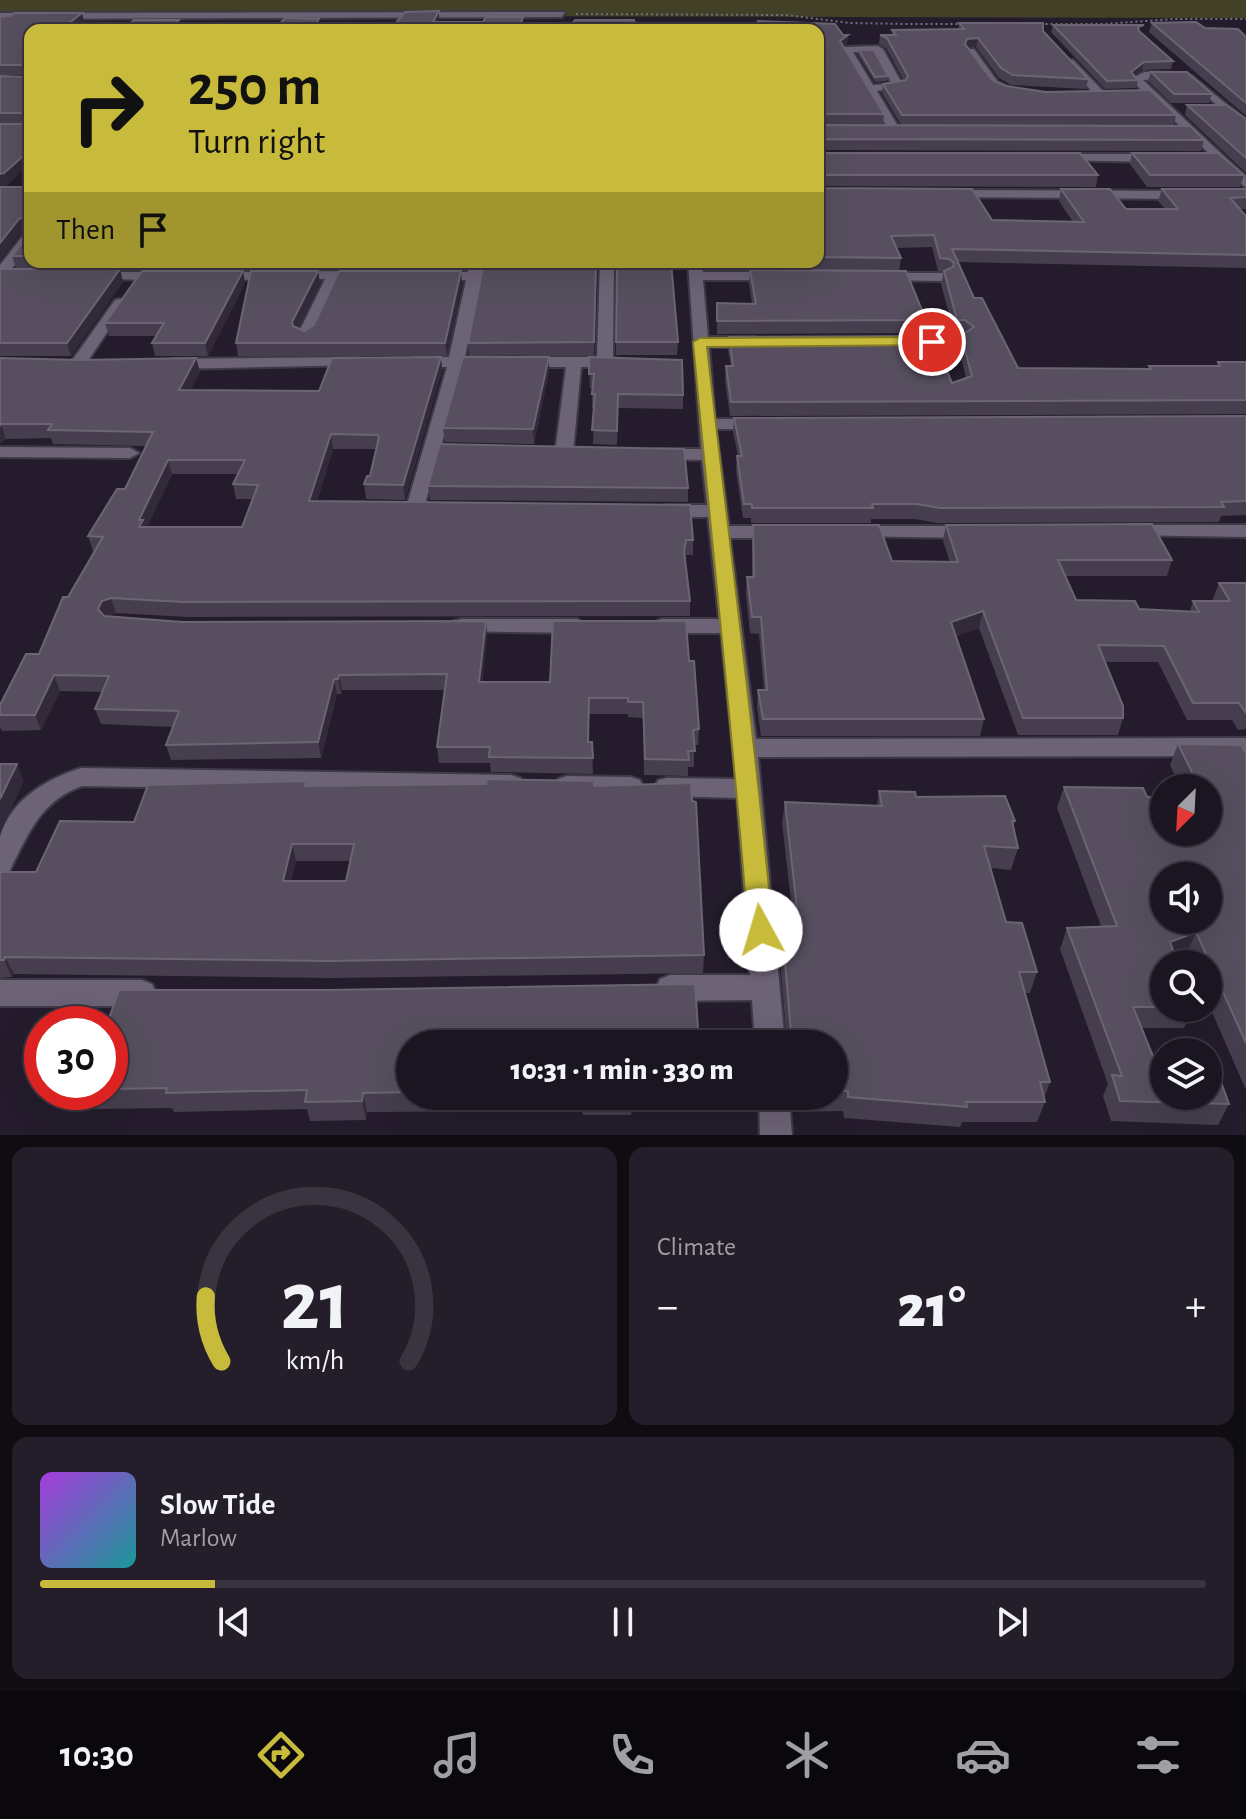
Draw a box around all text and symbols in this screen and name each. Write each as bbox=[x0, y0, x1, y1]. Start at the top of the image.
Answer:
icon: right bbox=[56, 56, 160, 160]
text: 250 m bbox=[188, 59, 321, 115]
text: Turn right bbox=[188, 124, 325, 160]
icon: arrive bbox=[131, 208, 175, 252]
text: Then bbox=[56, 215, 115, 245]
pin bbox=[898, 308, 966, 376]
icon: arrive bbox=[910, 320, 954, 364]
north arrow bbox=[1150, 774, 1222, 846]
map controls bbox=[1150, 774, 1222, 1110]
button: sound bbox=[1150, 862, 1222, 934]
position arrow bbox=[719, 888, 803, 972]
button: search bbox=[1150, 950, 1222, 1022]
speed limit sign: 30 bbox=[24, 1006, 128, 1110]
button: layers bbox=[1150, 1038, 1222, 1110]
text: 10:31 · 1 min · 330 m bbox=[510, 1055, 734, 1085]
text: Climate bbox=[657, 1234, 736, 1260]
text: 21 bbox=[280, 1261, 349, 1345]
text: 21° bbox=[897, 1278, 966, 1338]
text: − bbox=[657, 1285, 678, 1329]
text: + bbox=[1185, 1285, 1206, 1329]
text: km/h bbox=[285, 1346, 344, 1375]
text: Slow Tide bbox=[160, 1490, 275, 1520]
text: Marlow bbox=[160, 1525, 237, 1551]
icon: previous bbox=[212, 1600, 256, 1644]
icon: pause bbox=[601, 1600, 645, 1644]
icon: next bbox=[990, 1600, 1034, 1644]
icon: directions bbox=[253, 1727, 309, 1783]
icon: music bbox=[429, 1727, 485, 1783]
icon: phone bbox=[604, 1727, 660, 1783]
icon: climate bbox=[779, 1727, 835, 1783]
icon: car bbox=[955, 1727, 1011, 1783]
icon: filters bbox=[1130, 1727, 1186, 1783]
text: 10:30 bbox=[60, 1737, 134, 1773]

